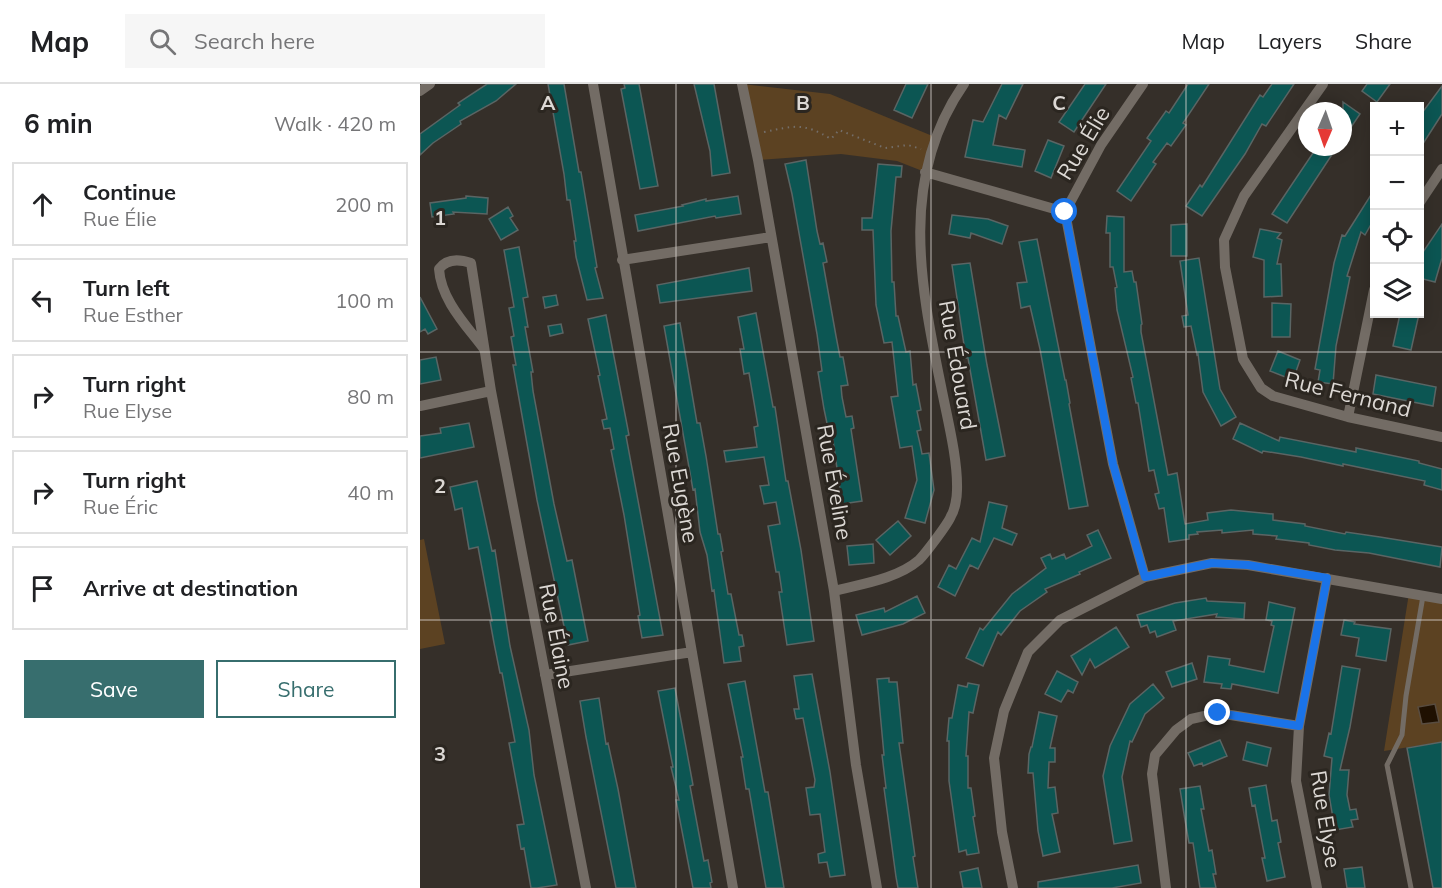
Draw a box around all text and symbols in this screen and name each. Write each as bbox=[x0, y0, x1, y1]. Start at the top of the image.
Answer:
search box bbox=[125, 14, 545, 68]
text: Map bbox=[30, 24, 89, 59]
icon: search bbox=[146, 25, 179, 58]
text: Search here bbox=[194, 27, 315, 55]
text: Map bbox=[1182, 28, 1225, 54]
text: Layers bbox=[1258, 28, 1322, 54]
text: Share bbox=[1355, 28, 1412, 54]
text: A bbox=[541, 90, 556, 115]
text: B bbox=[796, 90, 810, 115]
text: C bbox=[1052, 90, 1066, 115]
street label: Rue Élie bbox=[1050, 101, 1116, 185]
north arrow bbox=[1298, 102, 1352, 156]
map controls bbox=[1370, 102, 1424, 318]
button: + bbox=[1370, 102, 1424, 156]
text: 6 min bbox=[24, 107, 93, 140]
text: Walk · 420 m bbox=[274, 111, 396, 136]
button: − bbox=[1370, 156, 1424, 210]
text: Continue bbox=[83, 178, 176, 206]
icon: ahead bbox=[26, 188, 59, 221]
text: 200 m bbox=[335, 192, 394, 217]
route start bbox=[1051, 198, 1077, 224]
text: 1 bbox=[434, 205, 446, 230]
text: Rue Élie bbox=[83, 206, 157, 231]
button: locate bbox=[1370, 210, 1424, 264]
button: layers bbox=[1370, 264, 1424, 318]
text: Turn left bbox=[83, 274, 170, 302]
icon: left bbox=[26, 284, 59, 317]
text: 100 m bbox=[335, 288, 394, 313]
street label: Rue Édouard bbox=[933, 298, 983, 432]
text: Rue Esther bbox=[83, 302, 183, 327]
street label: Rue Fernand bbox=[1282, 365, 1414, 423]
text: Turn right bbox=[83, 370, 186, 398]
icon: right bbox=[26, 380, 59, 413]
text: 80 m bbox=[347, 384, 394, 409]
text: Rue Elyse bbox=[83, 398, 172, 423]
street label: Rue Eugène bbox=[657, 421, 705, 545]
street label: Rue Éveline bbox=[811, 422, 859, 542]
text: Turn right bbox=[83, 466, 186, 494]
text: 2 bbox=[434, 473, 446, 498]
icon: right bbox=[26, 476, 59, 509]
text: 40 m bbox=[347, 480, 394, 505]
text: Rue Éric bbox=[83, 494, 158, 519]
icon: arrive bbox=[26, 572, 59, 605]
text: Arrive at destination bbox=[83, 574, 298, 602]
street label: Rue Élaine bbox=[533, 581, 581, 691]
button: Save bbox=[24, 660, 204, 718]
button: Share bbox=[216, 660, 396, 718]
route end bbox=[1204, 699, 1230, 725]
text: 3 bbox=[434, 741, 446, 766]
street label: Rue Elyse bbox=[1304, 768, 1348, 870]

